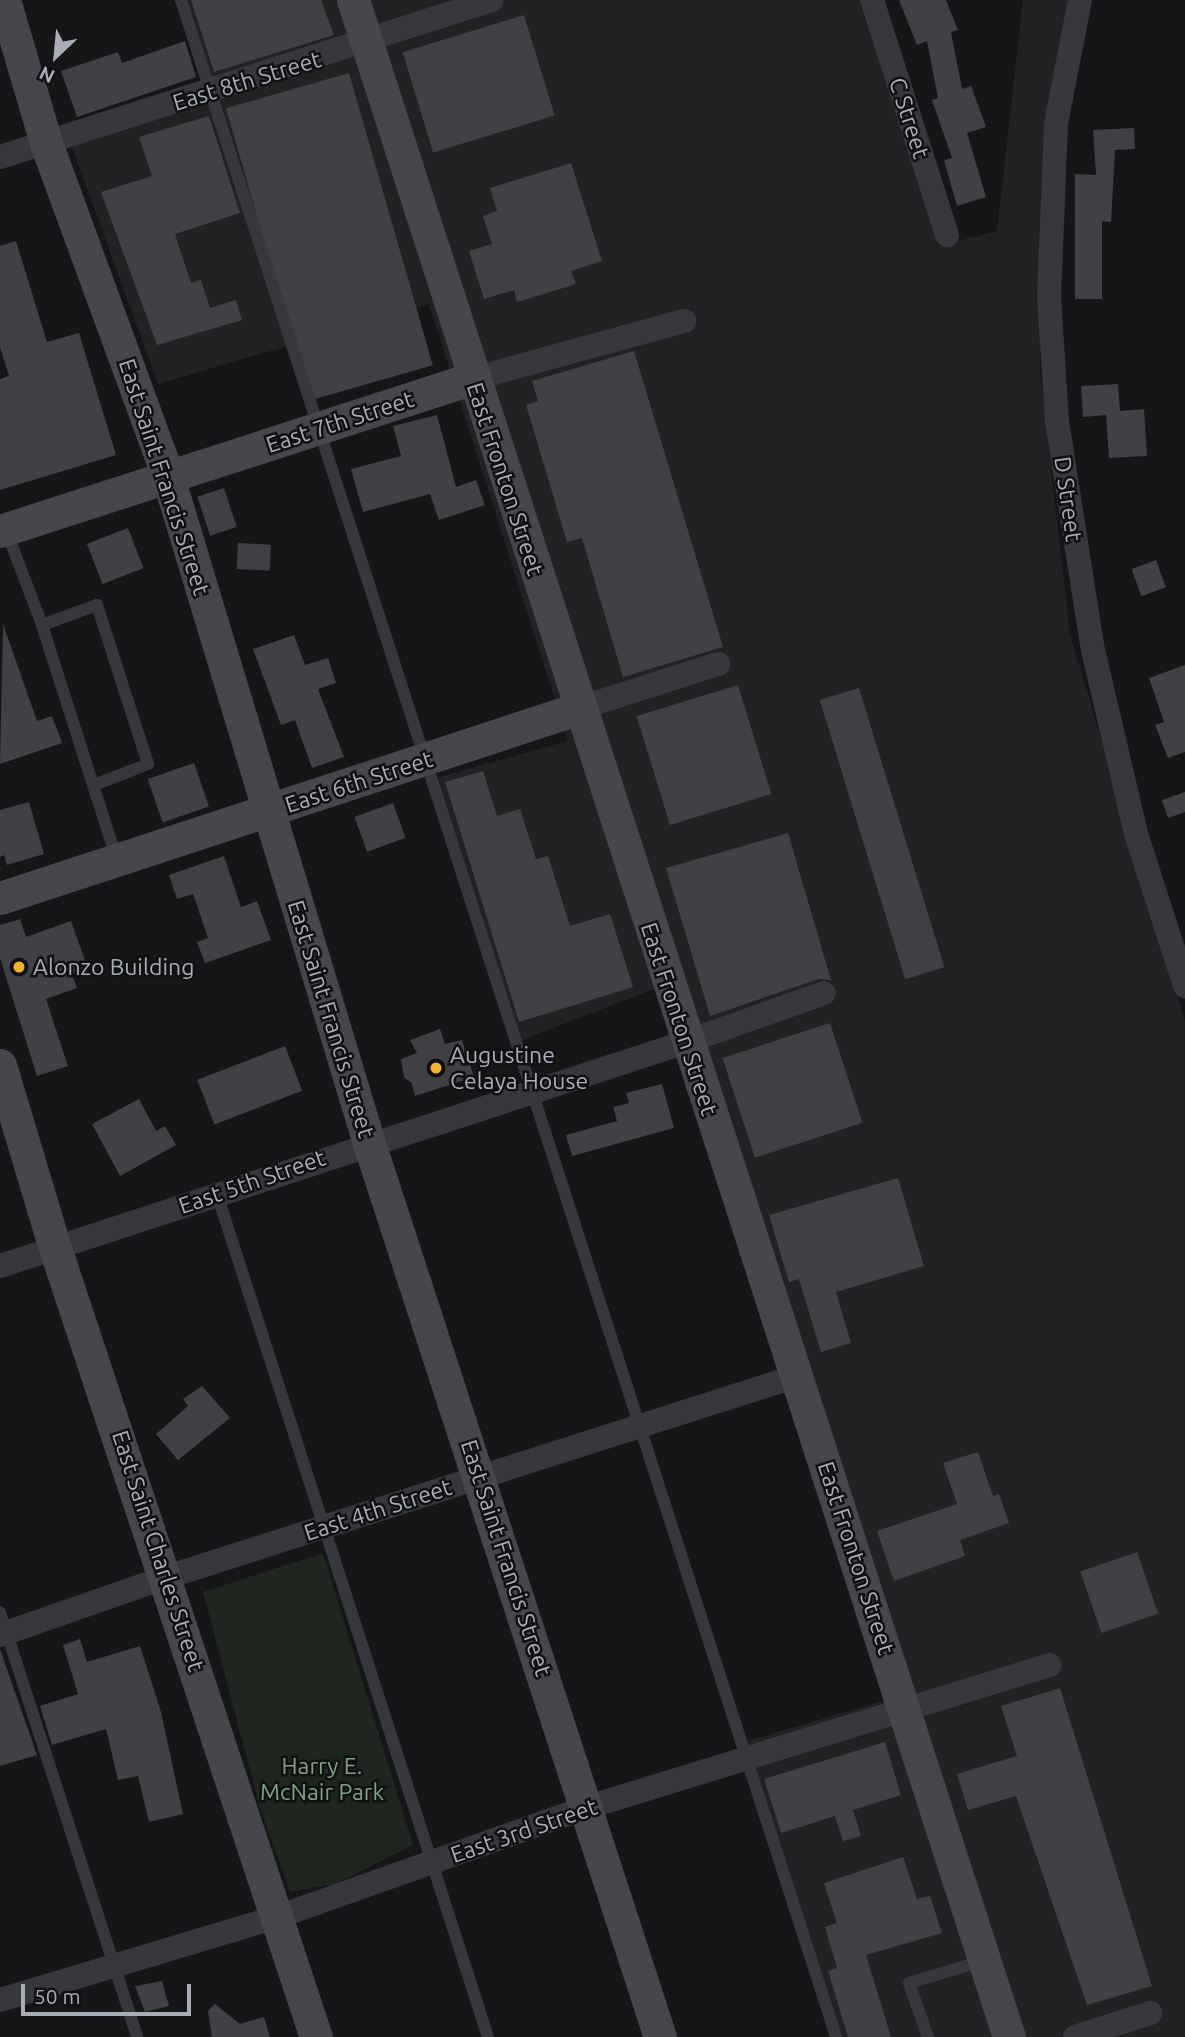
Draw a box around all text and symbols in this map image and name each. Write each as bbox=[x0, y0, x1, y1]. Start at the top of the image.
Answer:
north arrow bbox=[21, 21, 91, 91]
street label: East 8th Street bbox=[170, 45, 324, 117]
text: N bbox=[36, 62, 58, 88]
street label: C Street bbox=[883, 74, 935, 162]
street label: East Saint Francis Street bbox=[113, 355, 215, 599]
street label: East Fronton Street bbox=[461, 379, 549, 579]
street label: East 7th Street bbox=[263, 385, 417, 459]
street label: D Street bbox=[1048, 455, 1088, 543]
street label: East 6th Street bbox=[282, 745, 436, 819]
street label: East Saint Francis Street bbox=[282, 897, 380, 1141]
street label: East Fronton Street bbox=[635, 919, 723, 1119]
place label: Alonzo Building bbox=[33, 953, 194, 981]
marker: Alonzo Building bbox=[11, 959, 27, 975]
place label: Augustine Celaya House bbox=[450, 1041, 588, 1095]
marker: Augustine Celaya House bbox=[428, 1060, 444, 1076]
street label: East 5th Street bbox=[175, 1144, 329, 1220]
street label: East Saint Charles Street bbox=[106, 1427, 210, 1675]
street label: East Saint Francis Street bbox=[455, 1436, 557, 1680]
street label: East Fronton Street bbox=[812, 1458, 900, 1658]
street label: East 4th Street bbox=[301, 1473, 455, 1547]
park label: Harry E. McNair Park bbox=[260, 1752, 384, 1806]
street label: East 3rd Street bbox=[447, 1793, 601, 1869]
scale bar bbox=[24, 1970, 194, 2014]
text: 50 m bbox=[34, 1984, 81, 2008]

